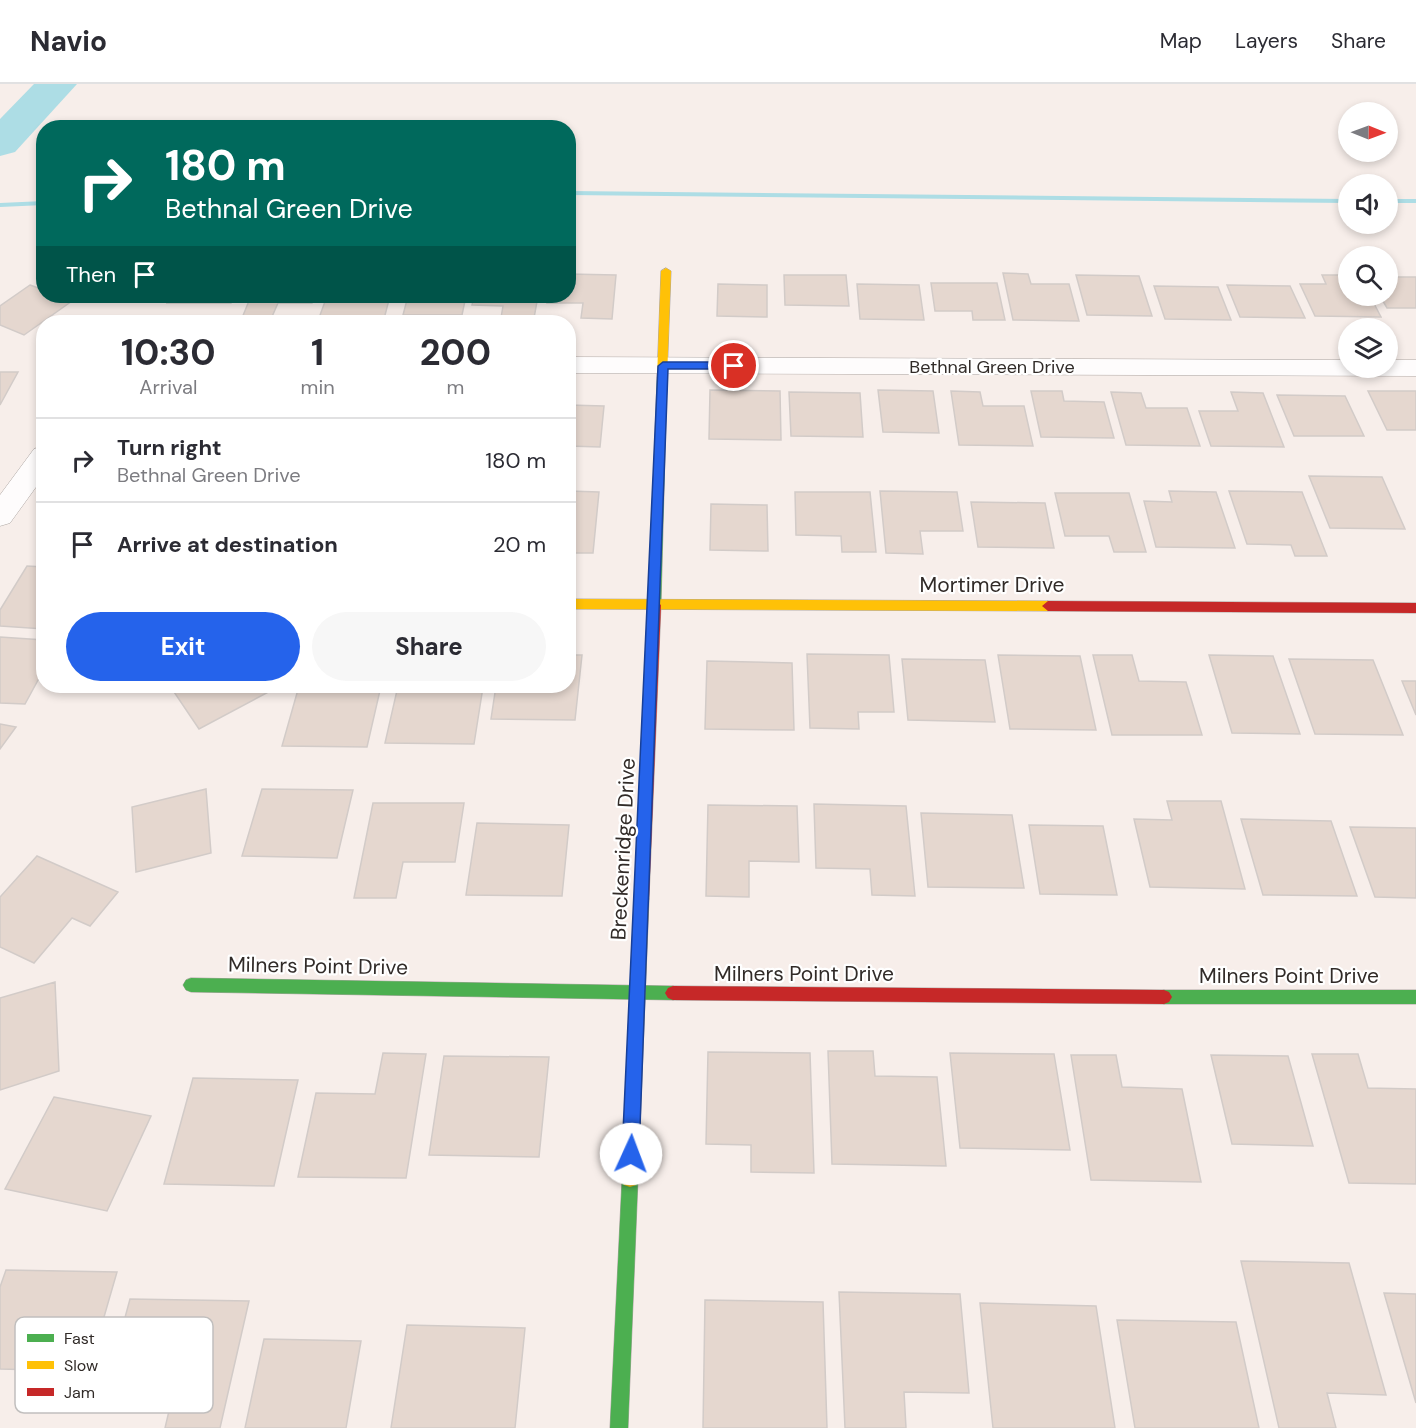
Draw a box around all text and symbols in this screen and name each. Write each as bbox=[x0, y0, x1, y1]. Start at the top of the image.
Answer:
text: Navio bbox=[30, 23, 107, 60]
text: Map bbox=[1160, 27, 1202, 55]
text: Layers bbox=[1235, 27, 1298, 55]
text: Share bbox=[1331, 27, 1386, 55]
north arrow bbox=[1338, 102, 1398, 162]
map controls bbox=[1338, 102, 1398, 378]
text: 180 m bbox=[165, 138, 286, 193]
icon: right bbox=[66, 144, 144, 222]
button: sound bbox=[1338, 174, 1398, 234]
text: Bethnal Green Drive bbox=[165, 191, 413, 226]
button: search bbox=[1338, 246, 1398, 306]
icon: arrive bbox=[128, 258, 161, 291]
text: Then bbox=[66, 260, 116, 289]
button: layers bbox=[1338, 318, 1398, 378]
text: 10:30 bbox=[121, 329, 216, 376]
text: 1 bbox=[311, 329, 324, 376]
text: 200 bbox=[420, 329, 491, 376]
pin bbox=[708, 340, 759, 391]
icon: arrive bbox=[717, 349, 750, 382]
street label: Bethnal Green Drive bbox=[909, 355, 1075, 379]
text: Arrival bbox=[139, 374, 197, 400]
text: min bbox=[301, 374, 335, 400]
text: m bbox=[446, 374, 464, 400]
text: Turn right bbox=[117, 433, 222, 462]
icon: right bbox=[66, 444, 99, 477]
text: 180 m bbox=[485, 446, 546, 475]
text: Bethnal Green Drive bbox=[117, 462, 301, 488]
icon: arrive bbox=[66, 528, 99, 561]
text: Arrive at destination bbox=[117, 530, 338, 559]
text: 20 m bbox=[493, 530, 546, 559]
street label: Mortimer Drive bbox=[920, 571, 1065, 599]
button: Exit bbox=[66, 612, 300, 681]
button: Share bbox=[312, 612, 546, 681]
street label: Breckenridge Drive bbox=[604, 757, 642, 941]
street label: Milners Point Drive bbox=[228, 950, 408, 982]
street label: Milners Point Drive bbox=[714, 960, 894, 988]
street label: Milners Point Drive bbox=[1199, 962, 1379, 990]
position arrow bbox=[599, 1122, 663, 1186]
legend bbox=[15, 1317, 213, 1413]
text: Fast bbox=[64, 1328, 95, 1349]
text: Slow bbox=[64, 1355, 98, 1376]
text: Jam bbox=[64, 1382, 95, 1403]

